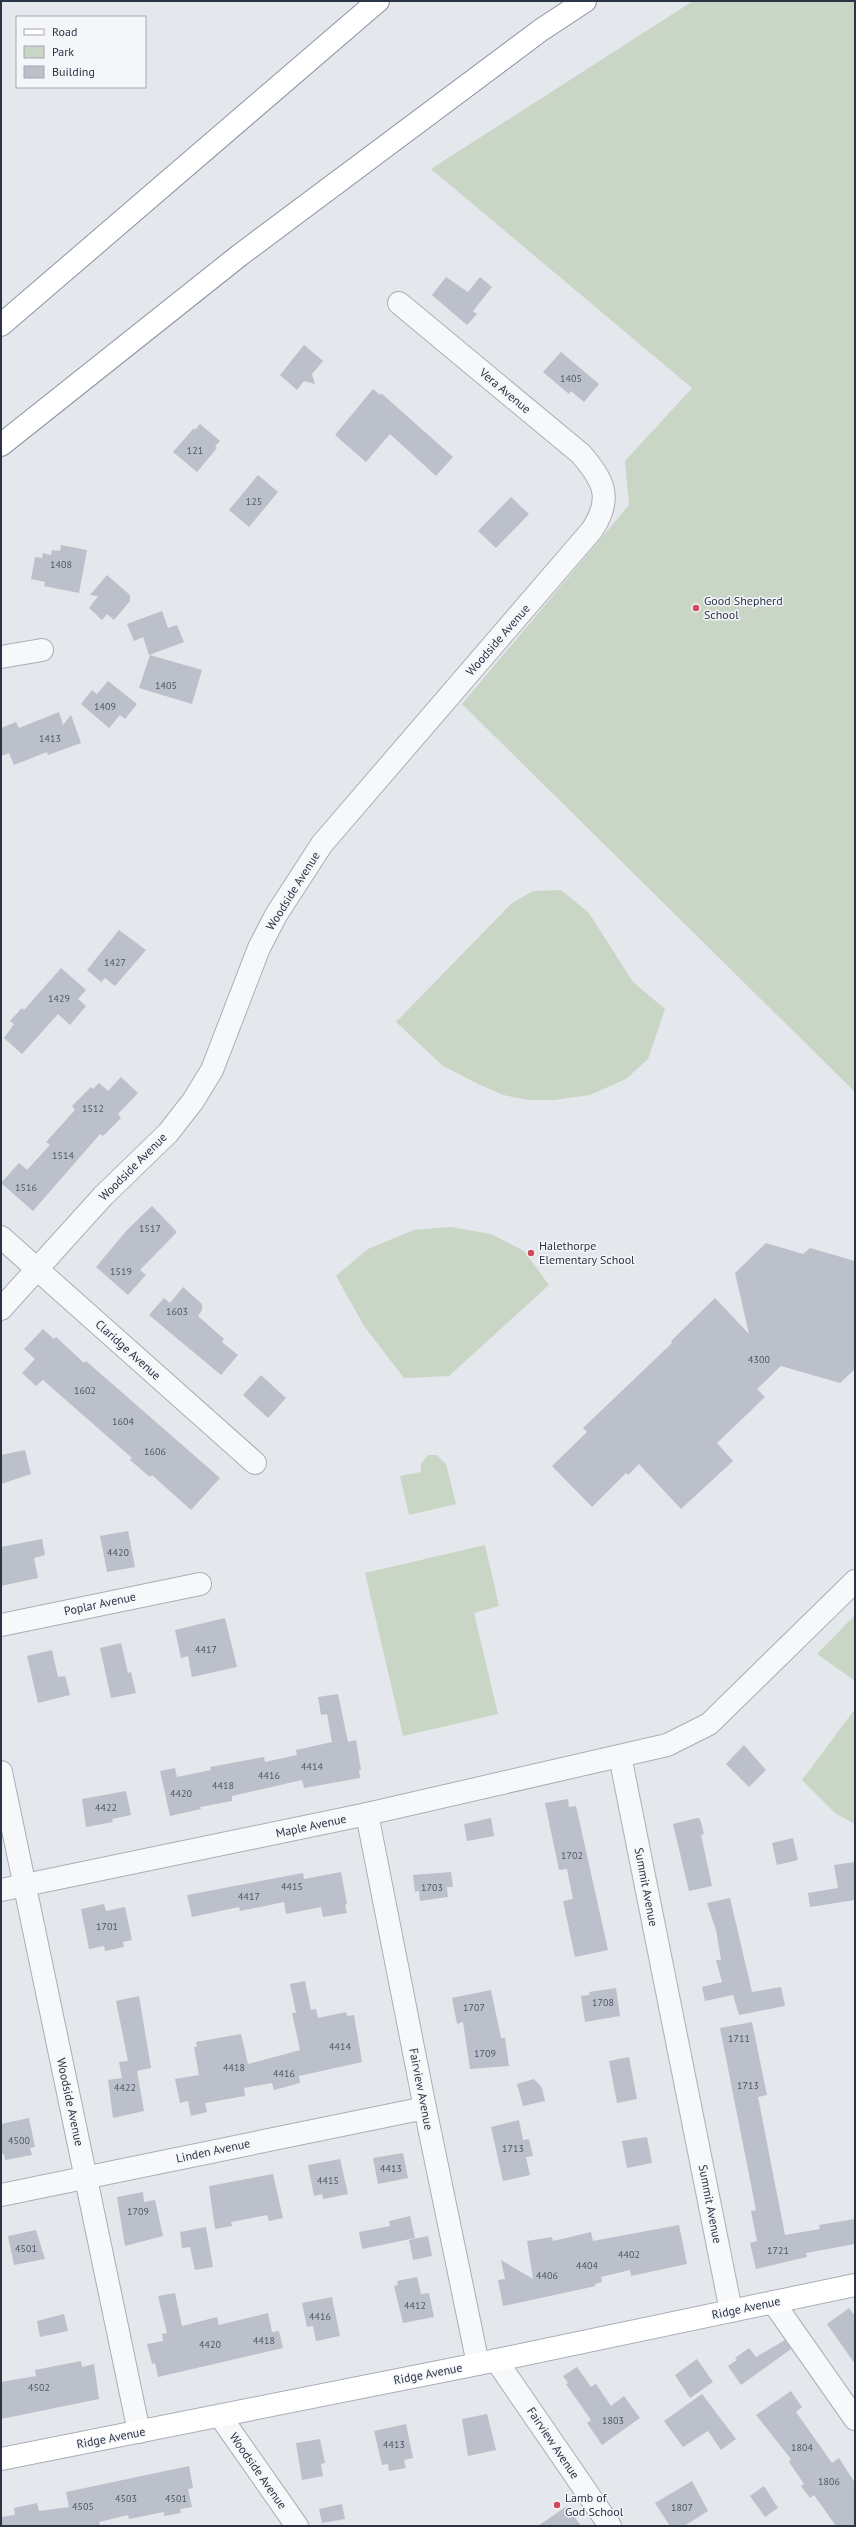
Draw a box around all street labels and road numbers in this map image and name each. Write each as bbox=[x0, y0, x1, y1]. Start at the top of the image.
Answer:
street label: Vera Avenue bbox=[476, 364, 534, 416]
street label: Woodside Avenue bbox=[462, 601, 533, 679]
street label: Woodside Avenue bbox=[262, 849, 323, 933]
street label: Woodside Avenue bbox=[96, 1130, 170, 1204]
street label: Claridge Avenue bbox=[93, 1316, 164, 1383]
street label: Poplar Avenue bbox=[63, 1589, 137, 1618]
street label: Maple Avenue bbox=[274, 1811, 348, 1840]
street label: Summit Avenue bbox=[632, 1846, 661, 1928]
street label: Fairview Avenue bbox=[406, 2047, 437, 2131]
street label: Woodside Avenue bbox=[54, 2056, 87, 2147]
street label: Linden Avenue bbox=[174, 2135, 251, 2166]
street label: Summit Avenue bbox=[696, 2163, 725, 2245]
street label: Ridge Avenue bbox=[710, 2293, 782, 2322]
street label: Ridge Avenue bbox=[392, 2360, 464, 2388]
street label: Fairview Avenue bbox=[524, 2404, 583, 2481]
street label: Ridge Avenue bbox=[75, 2424, 147, 2452]
street label: Woodside Avenue bbox=[226, 2430, 290, 2512]

